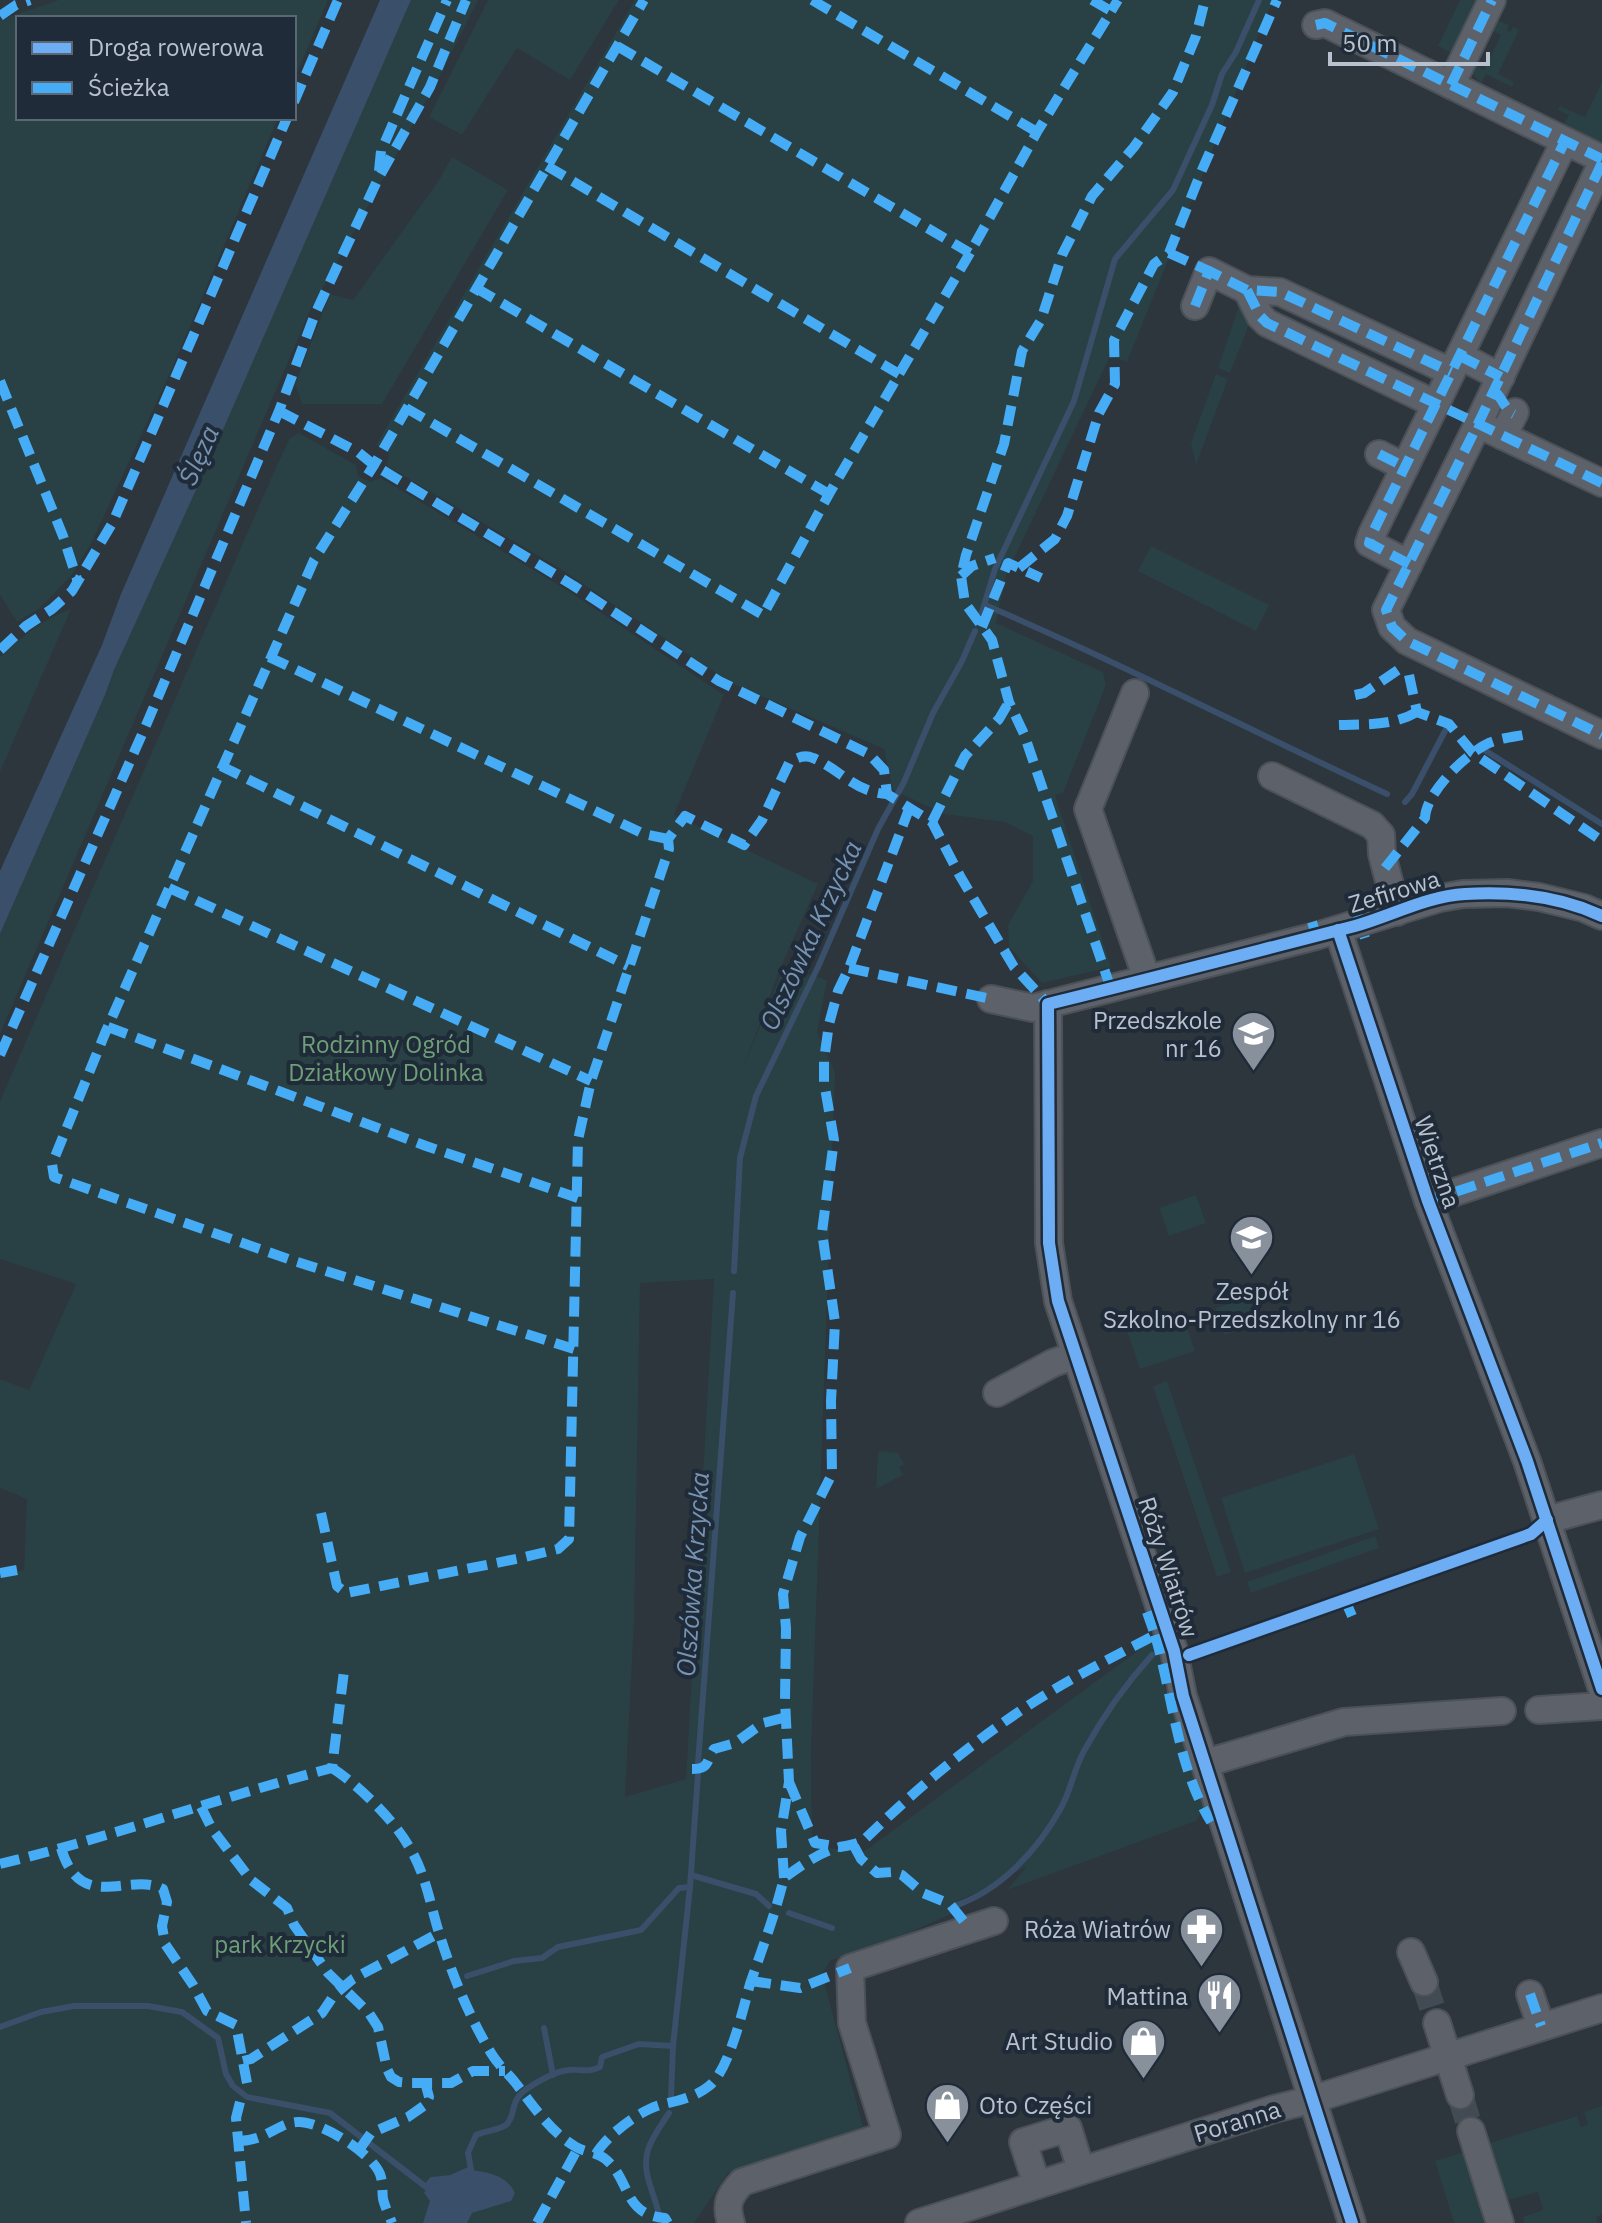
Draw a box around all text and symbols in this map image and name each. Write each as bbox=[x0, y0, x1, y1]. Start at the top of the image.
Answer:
legend bbox=[16, 16, 296, 120]
scale bar bbox=[1330, 16, 1488, 66]
text: 50 m bbox=[1342, 27, 1397, 59]
text: Droga rowerowa bbox=[88, 31, 264, 63]
text: Ścieżka bbox=[88, 71, 170, 103]
water label: Ślęza bbox=[170, 420, 226, 490]
water label: Olszówka Krzycka bbox=[751, 835, 869, 1035]
street label: Zefirowa bbox=[1345, 862, 1444, 920]
place label: Przedszkole nr 16 bbox=[1093, 1004, 1222, 1064]
school or university icon: Przedszkole nr 16 bbox=[1229, 1010, 1277, 1073]
park label: Rodzinny Ogród Działkowy Dolinka bbox=[288, 1028, 484, 1088]
street label: Wietrzna bbox=[1407, 1112, 1469, 1212]
school or university icon: Zespół Szkolno-Przedszkolny nr 16 bbox=[1228, 1213, 1276, 1276]
place label: Zespół Szkolno-Przedszkolny nr 16 bbox=[1103, 1275, 1401, 1335]
water label: Olszówka Krzycka bbox=[668, 1470, 716, 1678]
street label: Róży Wiatrów bbox=[1131, 1493, 1207, 1641]
pharmacy icon: Róża Wiatrów bbox=[1178, 1905, 1226, 1968]
place label: Róża Wiatrów bbox=[1024, 1913, 1171, 1945]
park label: park Krzycki bbox=[214, 1928, 346, 1960]
restaurant icon: Mattina bbox=[1195, 1972, 1243, 2035]
place label: Mattina bbox=[1107, 1980, 1188, 2012]
shop icon: Art Studio bbox=[1120, 2017, 1168, 2080]
place label: Art Studio bbox=[1005, 2025, 1113, 2057]
shop icon: Oto Części bbox=[924, 2081, 972, 2144]
place label: Oto Części bbox=[979, 2089, 1092, 2121]
street label: Poranna bbox=[1190, 2093, 1284, 2149]

